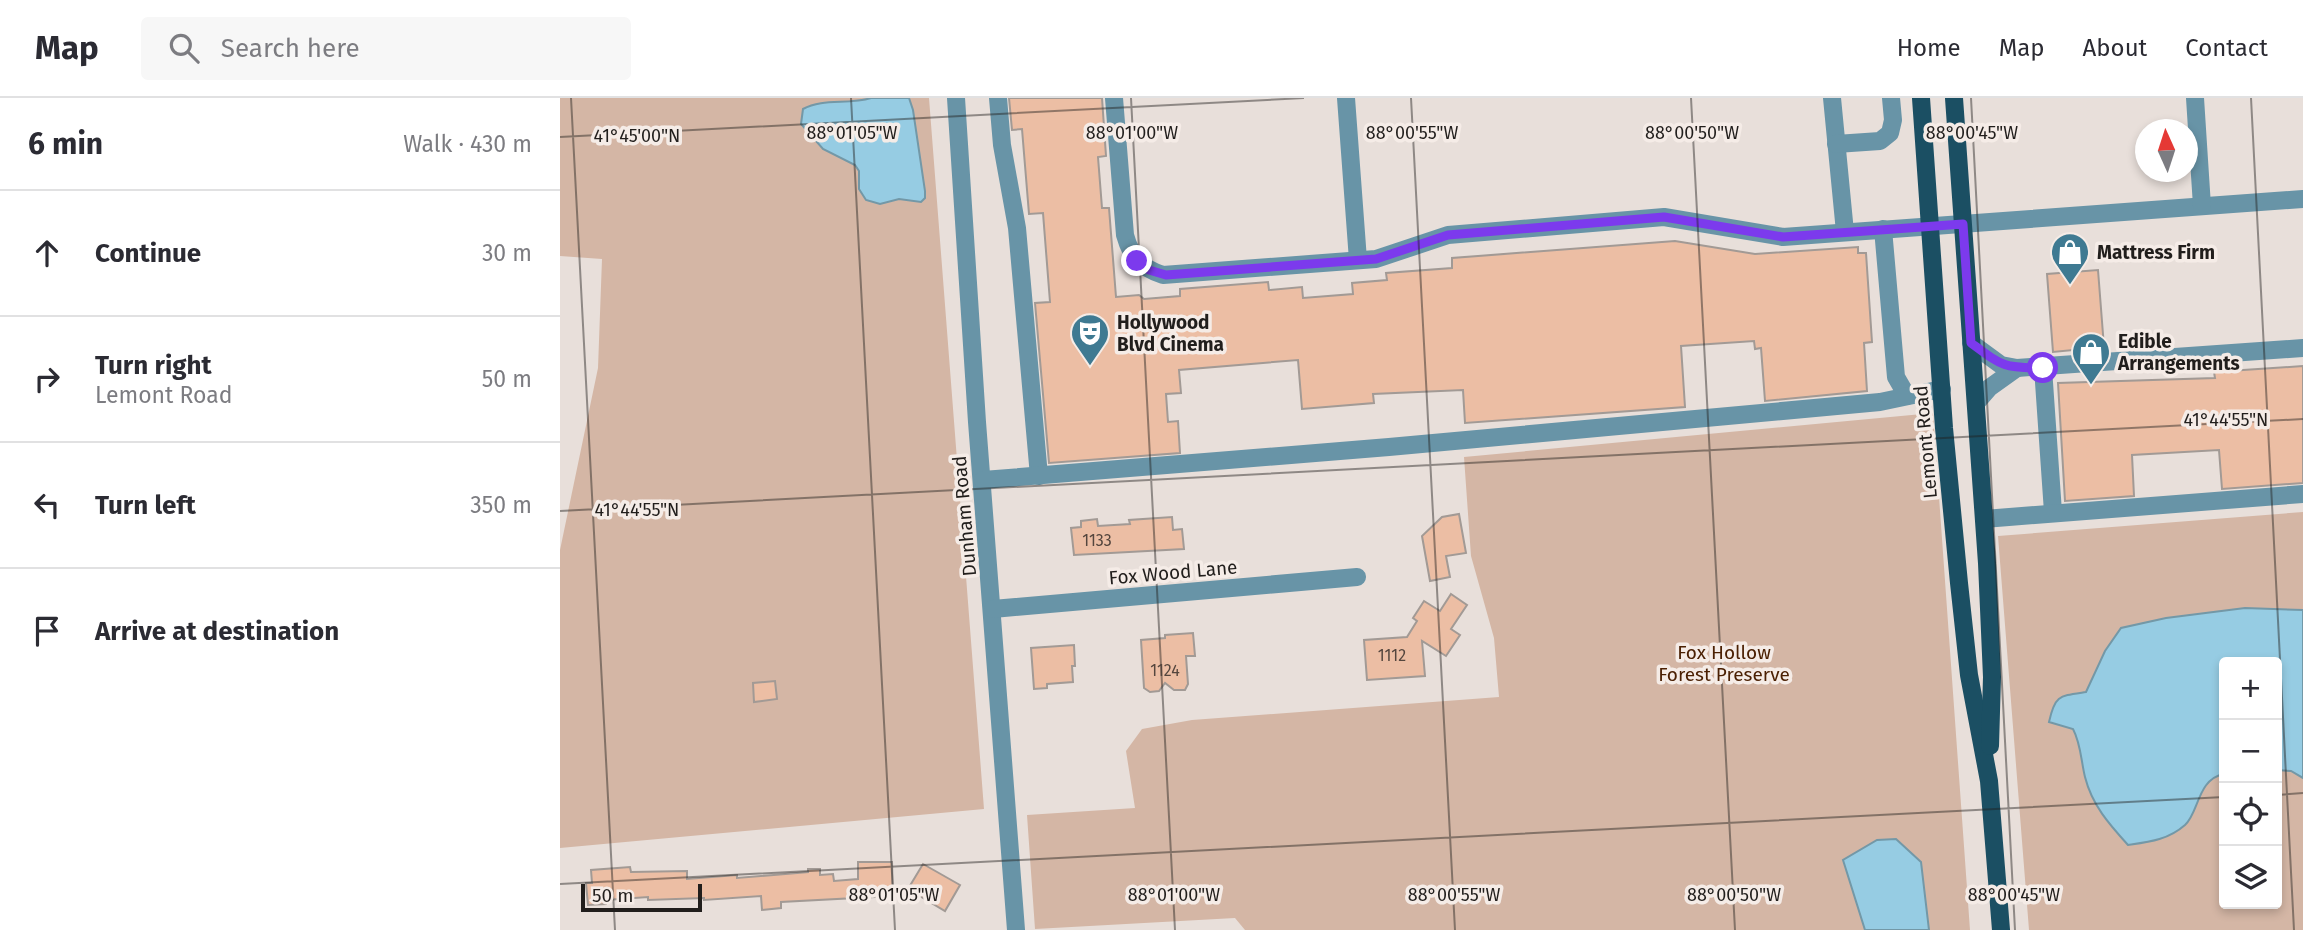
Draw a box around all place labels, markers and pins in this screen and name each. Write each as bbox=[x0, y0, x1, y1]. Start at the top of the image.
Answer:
shop icon: Mattress Firm bbox=[2049, 231, 2091, 286]
place label: Mattress Firm bbox=[2097, 241, 2215, 264]
place label: Hollywood Blvd Cinema bbox=[1117, 311, 1224, 356]
theatre icon: Hollywood Blvd Cinema bbox=[1069, 312, 1111, 367]
place label: Edible Arrangements bbox=[2117, 330, 2240, 375]
shop icon: Edible Arrangements bbox=[2070, 331, 2112, 386]

